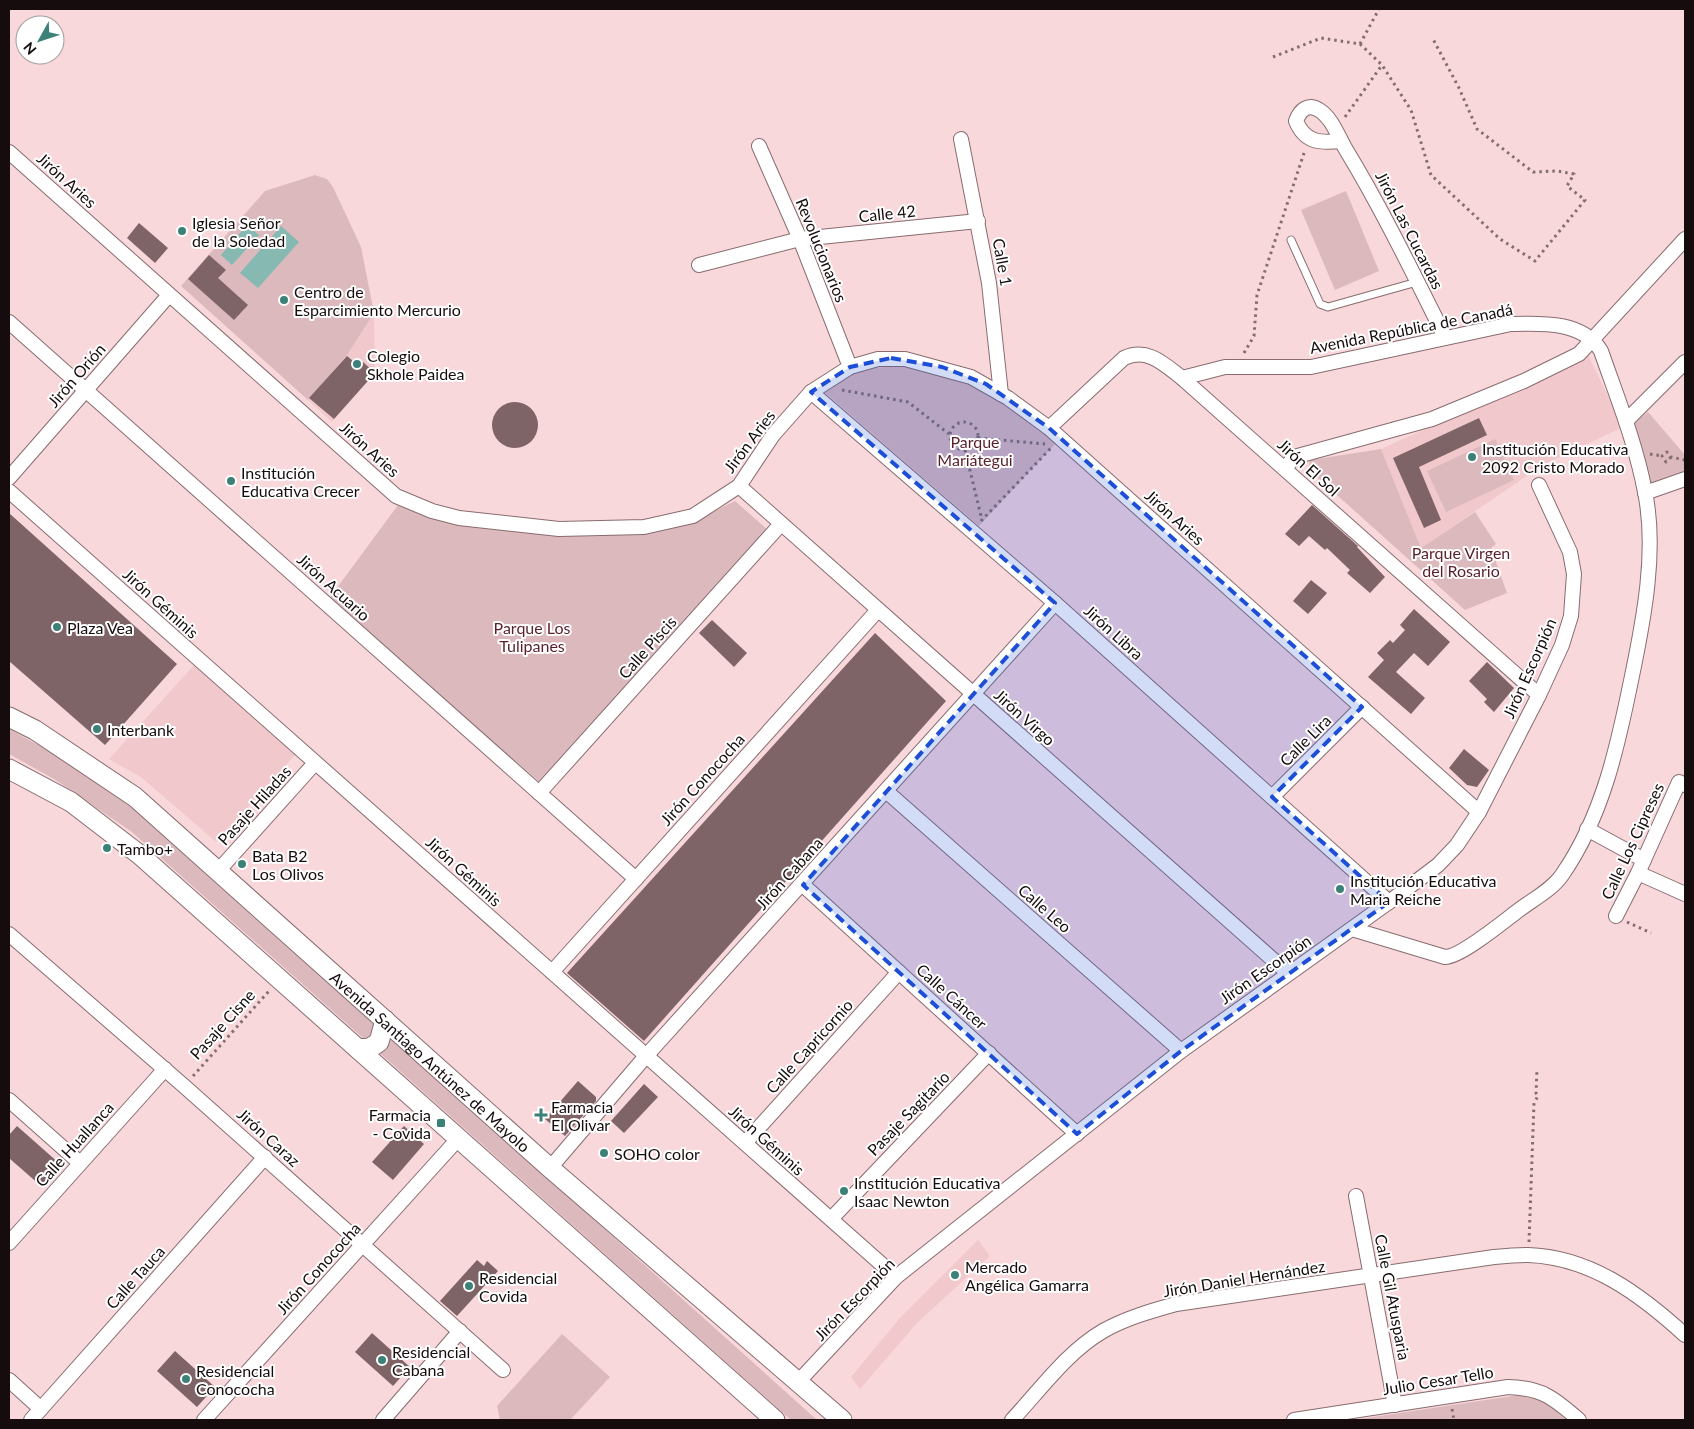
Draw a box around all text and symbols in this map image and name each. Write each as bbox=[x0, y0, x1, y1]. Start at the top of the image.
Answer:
north arrow bbox=[15, 15, 65, 65]
text: N bbox=[20, 39, 40, 58]
street label: Jirón Aries bbox=[33, 148, 101, 212]
street label: Jirón Las Cucardas bbox=[1372, 168, 1448, 292]
street label: Revolucionarios bbox=[792, 195, 852, 305]
street label: Calle 42 bbox=[858, 201, 916, 225]
place label: Iglesia Señor de la Soledad bbox=[192, 213, 285, 250]
marker: Iglesia Señor de la Soledad bbox=[176, 225, 188, 237]
street label: Calle 1 bbox=[989, 237, 1017, 287]
place label: Centro de Esparcimiento Mercurio bbox=[294, 282, 461, 319]
marker: Centro de Esparcimiento Mercurio bbox=[278, 294, 290, 306]
street label: Avenida República de Canadá bbox=[1308, 299, 1514, 357]
street label: Jirón Orión bbox=[43, 339, 109, 411]
place label: Colegio Skhole Paidea bbox=[367, 346, 465, 383]
marker: Colegio Skhole Paidea bbox=[351, 358, 363, 370]
street label: Jirón Aries bbox=[719, 406, 779, 476]
street label: Jirón Aries bbox=[336, 417, 404, 481]
park label: Parque Mariátegui bbox=[937, 432, 1013, 469]
street label: Jirón El Sol bbox=[1274, 434, 1344, 500]
place label: Institución Educativa 2092 Cristo Morado bbox=[1482, 439, 1628, 476]
marker: Institución Educativa 2092 Cristo Morado bbox=[1466, 451, 1478, 463]
place label: Institución Educativa Crecer bbox=[241, 463, 360, 500]
marker: Institución Educativa Crecer bbox=[225, 475, 237, 487]
street label: Jirón Aries bbox=[1141, 485, 1209, 549]
park label: Parque Virgen del Rosario bbox=[1412, 543, 1510, 580]
street label: Jirón Acuario bbox=[294, 549, 374, 625]
street label: Jirón Géminis bbox=[119, 564, 203, 642]
street label: Jirón Libra bbox=[1081, 601, 1147, 663]
street label: Calle Piscis bbox=[614, 612, 680, 682]
street label: Jirón Escorpión bbox=[1499, 615, 1559, 721]
place label: Plaza Vea bbox=[67, 618, 133, 637]
park label: Parque Los Tulipanes bbox=[494, 618, 571, 655]
marker: Plaza Vea bbox=[51, 621, 63, 633]
street label: Jirón Virgo bbox=[991, 685, 1059, 749]
street label: Calle Lira bbox=[1275, 710, 1335, 770]
place label: Interbank bbox=[107, 720, 175, 739]
marker: Interbank bbox=[91, 723, 103, 735]
street label: Jirón Conococha bbox=[656, 729, 748, 829]
street label: Pasaje Hiladas bbox=[213, 761, 295, 849]
street label: Calle Los Cipreses bbox=[1597, 780, 1667, 902]
street label: Jirón Géminis bbox=[422, 832, 506, 910]
street label: Jirón Cabana bbox=[752, 833, 826, 913]
place label: Tambo+ bbox=[117, 839, 173, 858]
marker: Tambo+ bbox=[101, 842, 113, 854]
place label: Bata B2 Los Olivos bbox=[252, 846, 324, 883]
marker: Bata B2 Los Olivos bbox=[236, 858, 248, 870]
place label: Institución Educativa Maria Reiche bbox=[1350, 871, 1496, 908]
street label: Calle Leo bbox=[1015, 880, 1075, 936]
marker: Institución Educativa Maria Reiche bbox=[1334, 883, 1346, 895]
street label: Jirón Escorpión bbox=[1216, 930, 1314, 1008]
street label: Calle Cáncer bbox=[913, 959, 991, 1033]
street label: Avenida Santiago Antúnez de Mayolo bbox=[327, 967, 534, 1156]
street label: Pasaje Cisne bbox=[186, 985, 258, 1063]
street label: Calle Capricornio bbox=[762, 995, 856, 1097]
street label: Pasaje Sagitario bbox=[863, 1067, 953, 1159]
place label: Farmacia El Olivar bbox=[551, 1097, 613, 1134]
street label: Calle Huallanca bbox=[31, 1098, 117, 1190]
street label: Jirón Géminis bbox=[725, 1101, 809, 1179]
street label: Jirón Caraz bbox=[234, 1104, 304, 1170]
place label: Farmacia - Covida bbox=[369, 1105, 431, 1142]
marker: Farmacia El Olivar bbox=[535, 1109, 547, 1121]
marker: Farmacia - Covida bbox=[435, 1117, 447, 1129]
place label: SOHO color bbox=[614, 1144, 700, 1163]
marker: SOHO color bbox=[598, 1147, 610, 1159]
place label: Institución Educativa Isaac Newton bbox=[854, 1173, 1000, 1210]
marker: Institución Educativa Isaac Newton bbox=[838, 1185, 850, 1197]
street label: Jirón Conococha bbox=[272, 1218, 364, 1318]
street label: Calle Gil Atusparia bbox=[1371, 1232, 1415, 1362]
street label: Calle Tauca bbox=[102, 1242, 168, 1312]
street label: Jirón Escorpión bbox=[810, 1254, 898, 1344]
street label: Jirón Daniel Hernández bbox=[1162, 1256, 1326, 1300]
place label: Mercado Angélica Gamarra bbox=[965, 1257, 1089, 1294]
place label: Residencial Covida bbox=[479, 1268, 557, 1305]
marker: Mercado Angélica Gamarra bbox=[949, 1269, 961, 1281]
marker: Residencial Covida bbox=[463, 1280, 475, 1292]
place label: Residencial Cabana bbox=[392, 1342, 470, 1379]
marker: Residencial Cabana bbox=[376, 1354, 388, 1366]
place label: Residencial Conococha bbox=[196, 1361, 275, 1398]
street label: Julio Cesar Tello bbox=[1381, 1362, 1495, 1398]
marker: Residencial Conococha bbox=[180, 1373, 192, 1385]

